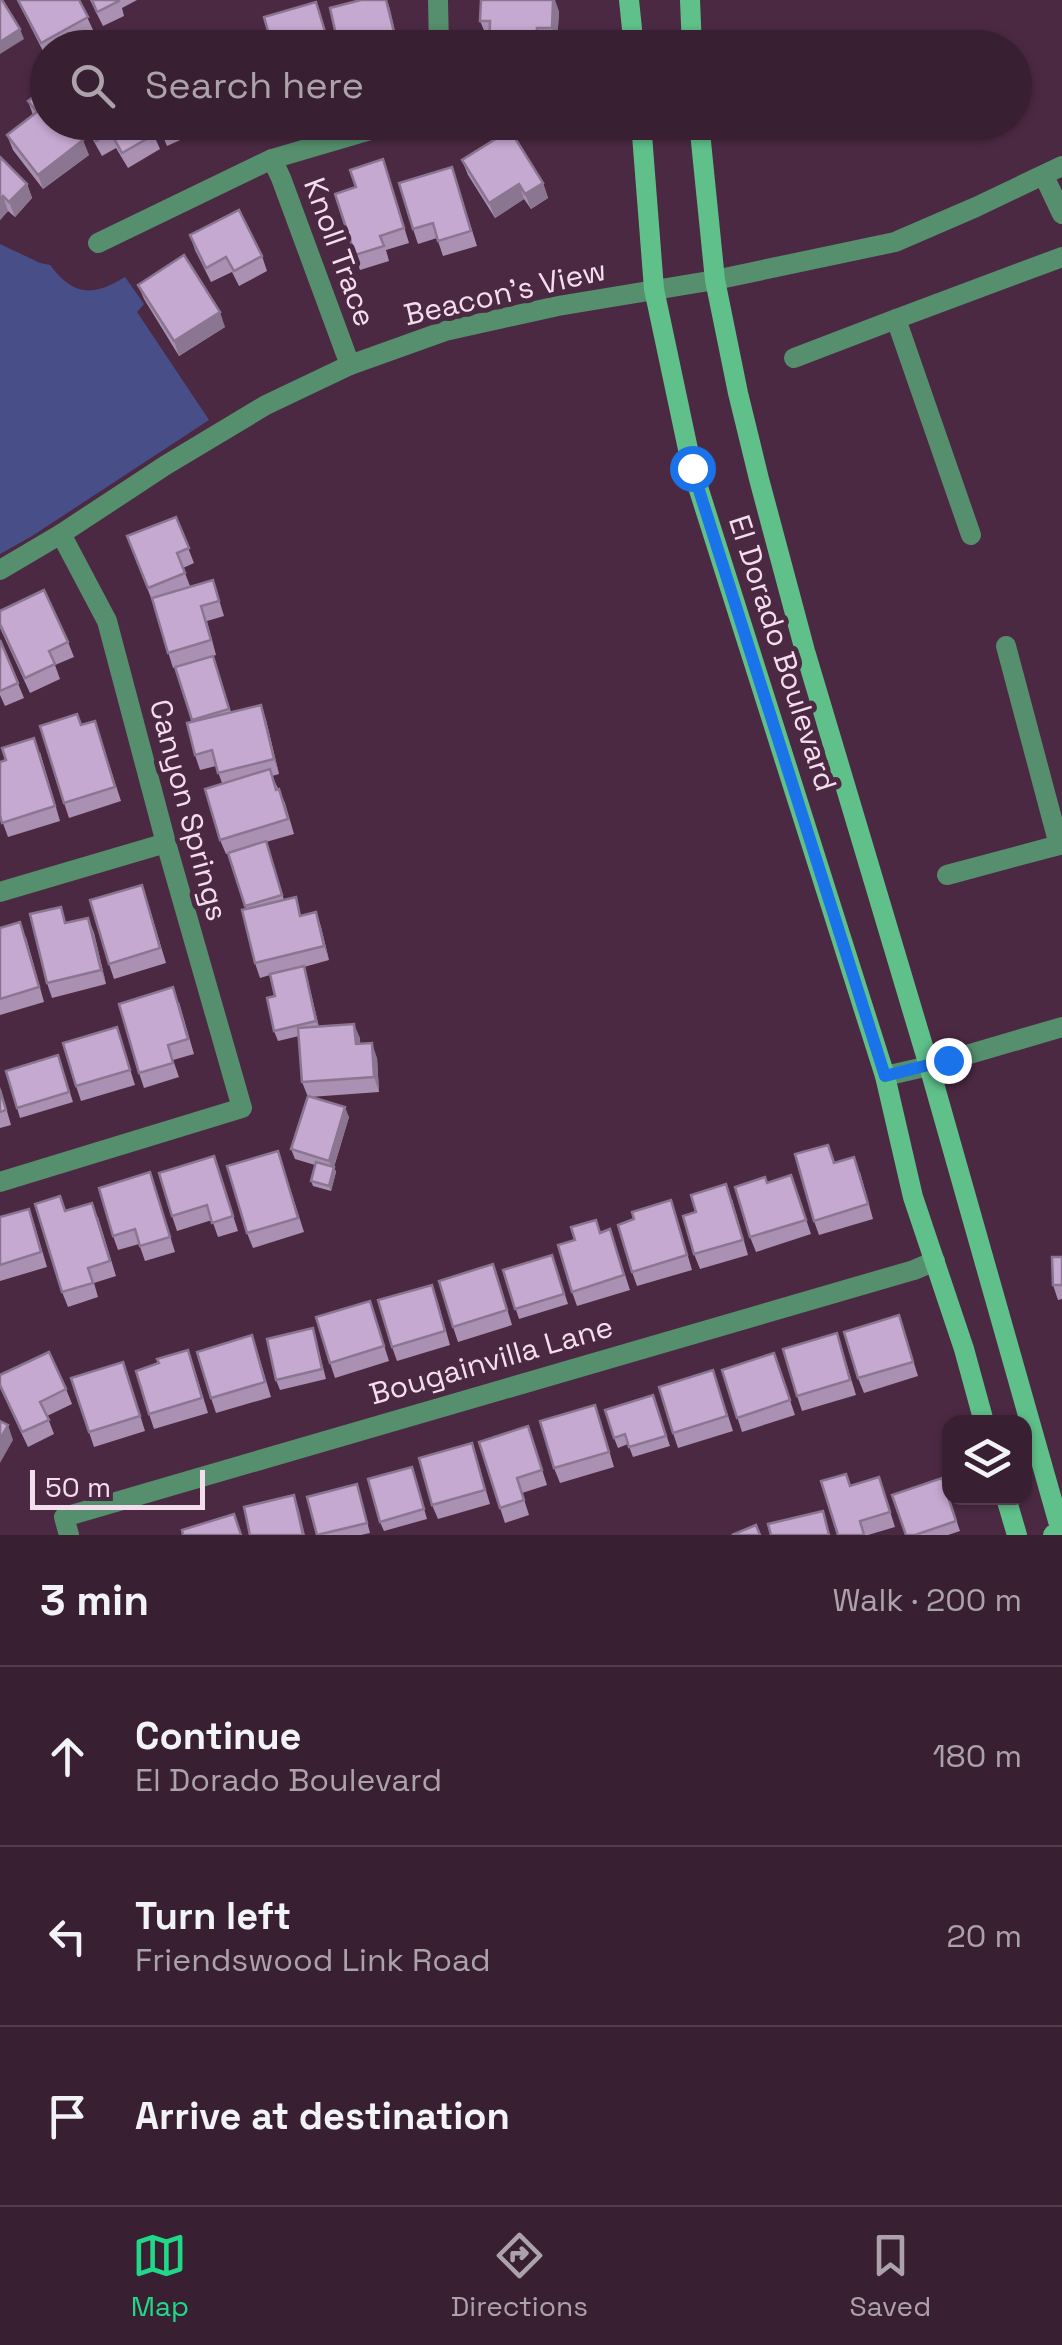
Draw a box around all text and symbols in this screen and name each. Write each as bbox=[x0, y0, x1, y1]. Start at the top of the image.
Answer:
search box bbox=[30, 30, 1032, 140]
icon: search bbox=[65, 58, 120, 113]
text: Search here bbox=[145, 61, 364, 109]
street label: Knoll Trace bbox=[295, 172, 385, 332]
street label: Beacon's View bbox=[400, 250, 610, 334]
route start bbox=[670, 446, 716, 492]
street label: El Dorado Boulevard bbox=[720, 510, 846, 796]
street label: Canyon Springs bbox=[141, 695, 237, 925]
route end bbox=[926, 1038, 972, 1084]
street label: Bougainvilla Lane bbox=[365, 1307, 617, 1413]
map controls bbox=[942, 1415, 1032, 1505]
button: layers bbox=[942, 1415, 1032, 1505]
scale bar bbox=[30, 1465, 205, 1510]
text: 50 m bbox=[45, 1469, 111, 1505]
text: 3 min bbox=[40, 1574, 149, 1627]
text: Walk · 200 m bbox=[832, 1580, 1022, 1620]
text: Continue bbox=[135, 1712, 301, 1760]
icon: ahead bbox=[40, 1729, 95, 1784]
text: 180 m bbox=[932, 1736, 1022, 1776]
text: El Dorado Boulevard bbox=[135, 1760, 442, 1800]
text: Turn left bbox=[135, 1892, 291, 1940]
icon: left bbox=[40, 1909, 95, 1964]
text: 20 m bbox=[946, 1916, 1022, 1956]
text: Friendswood Link Road bbox=[135, 1940, 491, 1980]
icon: arrive bbox=[40, 2089, 95, 2144]
text: Arrive at destination bbox=[135, 2092, 510, 2140]
tab: Map bbox=[131, 2228, 189, 2324]
tab: Directions bbox=[451, 2228, 588, 2324]
tab: Saved bbox=[850, 2228, 931, 2324]

